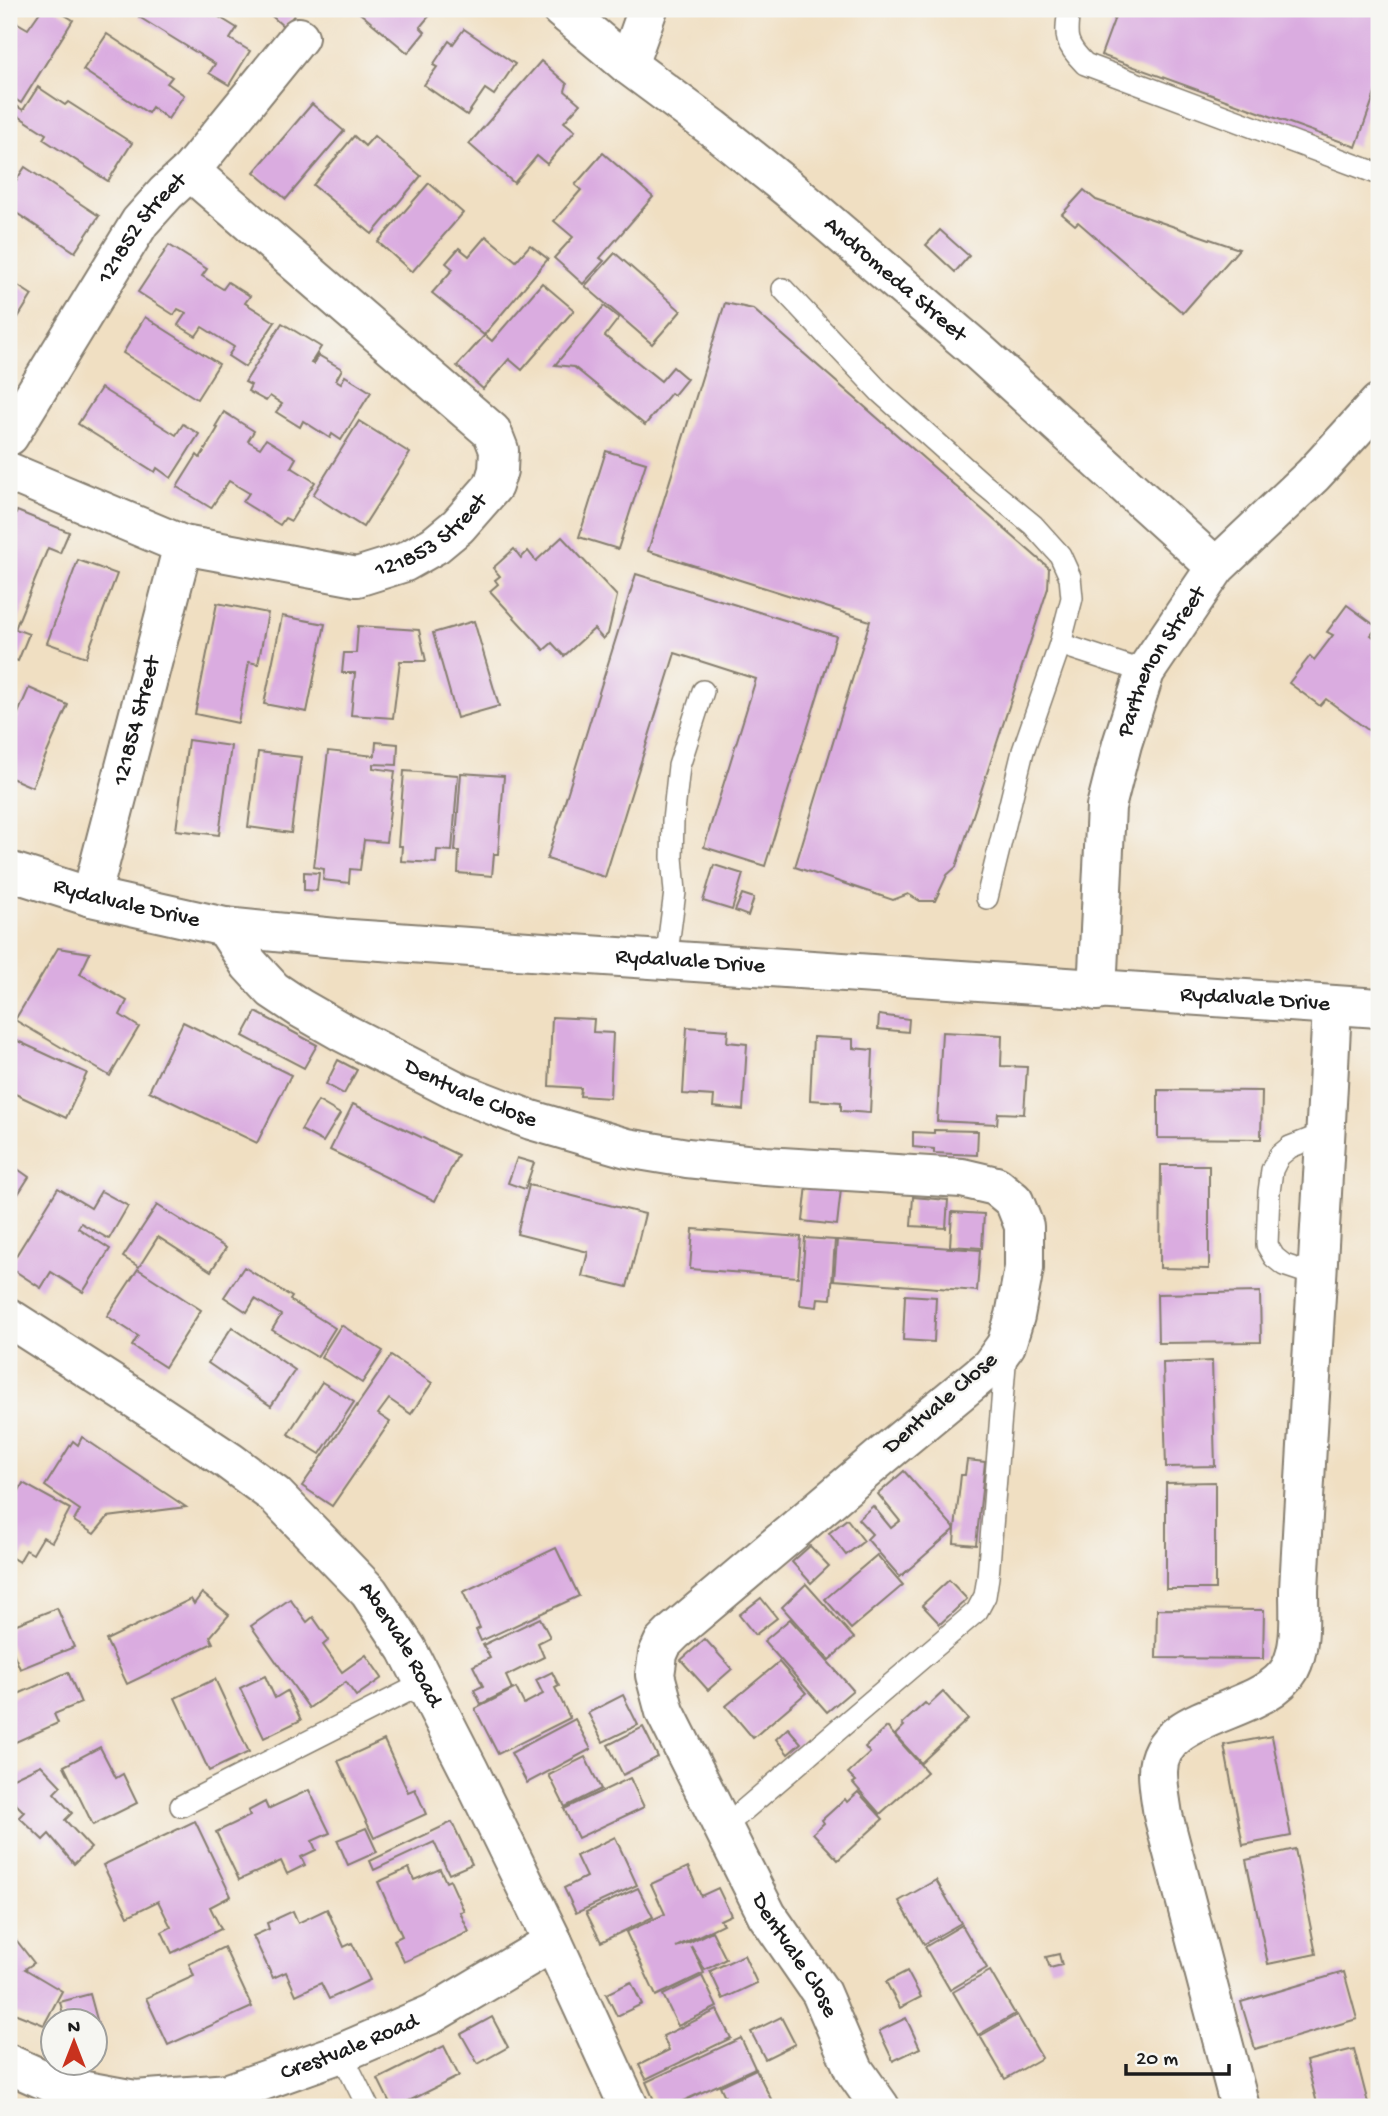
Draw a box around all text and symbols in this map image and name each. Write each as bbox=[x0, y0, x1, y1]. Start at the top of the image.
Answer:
street label: 121852 Street bbox=[91, 166, 194, 290]
street label: Andromeda Street bbox=[818, 211, 973, 349]
street label: 121853 Street bbox=[371, 487, 495, 584]
street label: Parthenon Street bbox=[1111, 580, 1213, 742]
street label: 121854 Street bbox=[107, 652, 167, 789]
street label: Rydalvale Drive bbox=[50, 872, 203, 935]
street label: Rydalvale Drive bbox=[614, 943, 767, 980]
street label: Rydalvale Drive bbox=[1179, 981, 1332, 1018]
street label: Dentvale Close bbox=[398, 1052, 542, 1135]
street label: Dentvale Close bbox=[877, 1346, 1004, 1462]
street label: Abervale Road bbox=[353, 1576, 449, 1713]
street label: Dentvale Close bbox=[744, 1887, 844, 2023]
street label: Crestvale Road bbox=[277, 2007, 424, 2087]
north arrow bbox=[38, 2008, 108, 2078]
text: N bbox=[68, 2017, 80, 2040]
scale bar bbox=[1126, 2032, 1229, 2076]
text: 20 m bbox=[1136, 2048, 1178, 2073]

